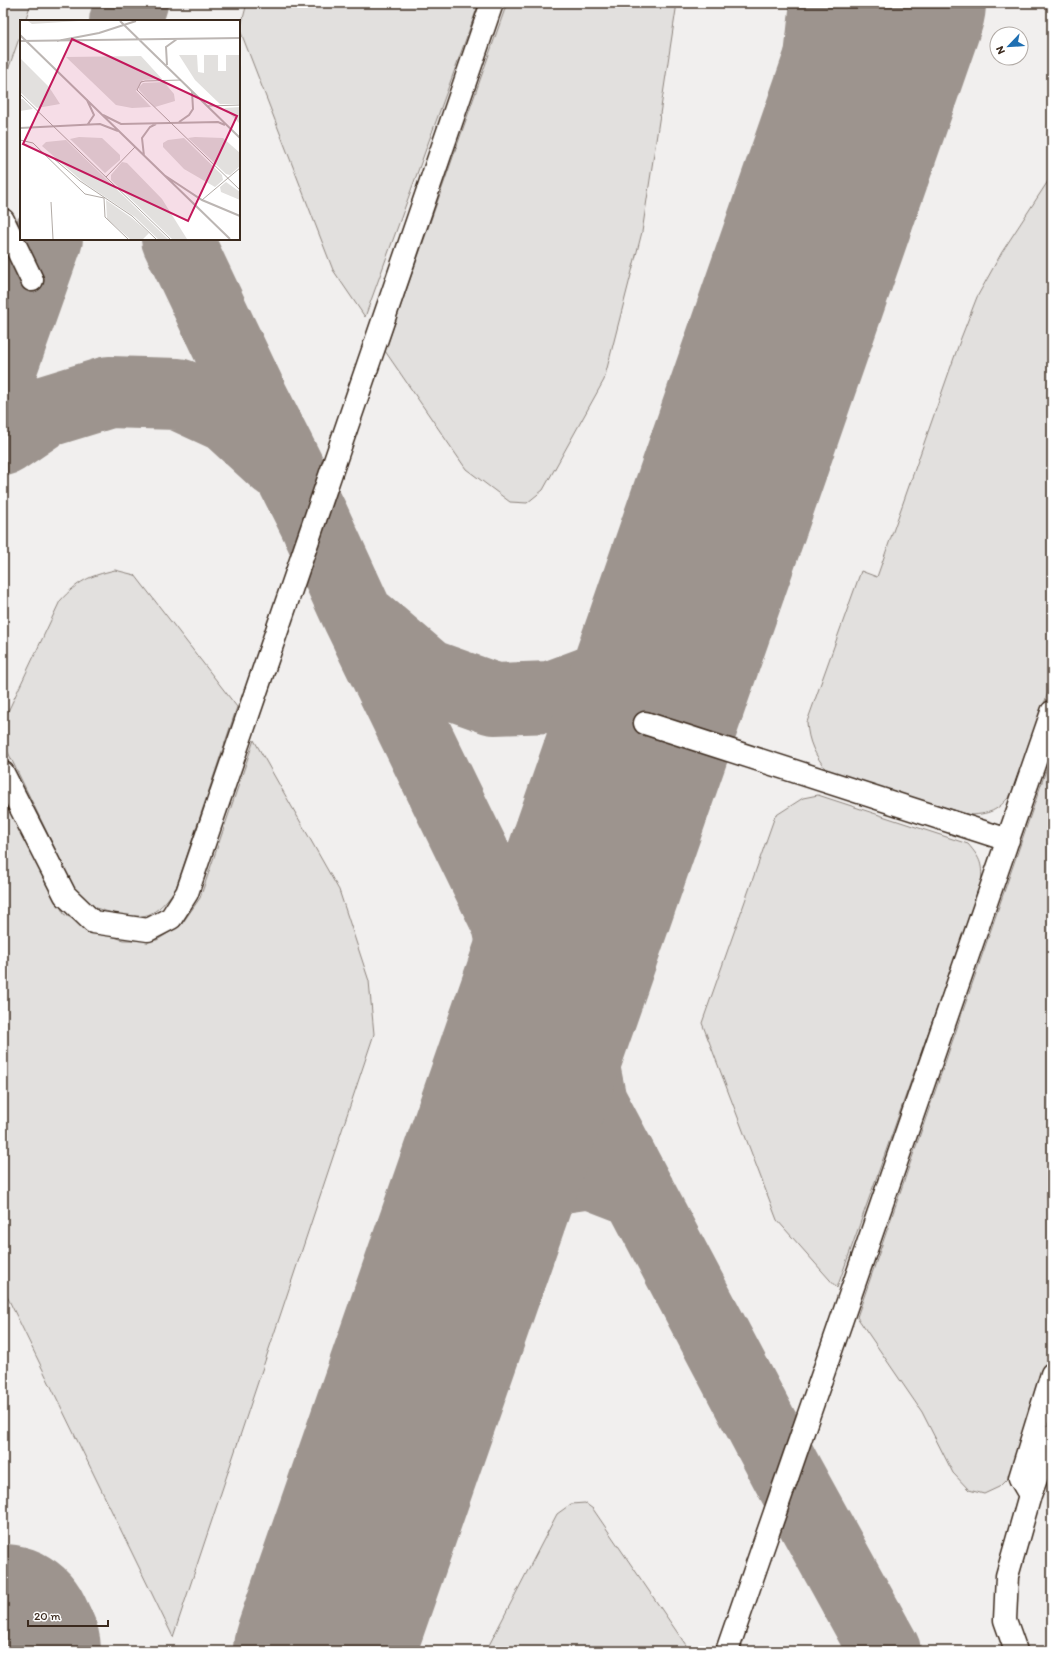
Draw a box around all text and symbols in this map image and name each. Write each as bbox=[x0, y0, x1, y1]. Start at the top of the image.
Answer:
inset map bbox=[20, 20, 240, 240]
north arrow bbox=[989, 26, 1029, 66]
text: N bbox=[993, 44, 1008, 56]
scale bar bbox=[28, 1602, 108, 1628]
text: 20 m bbox=[34, 1609, 61, 1623]

